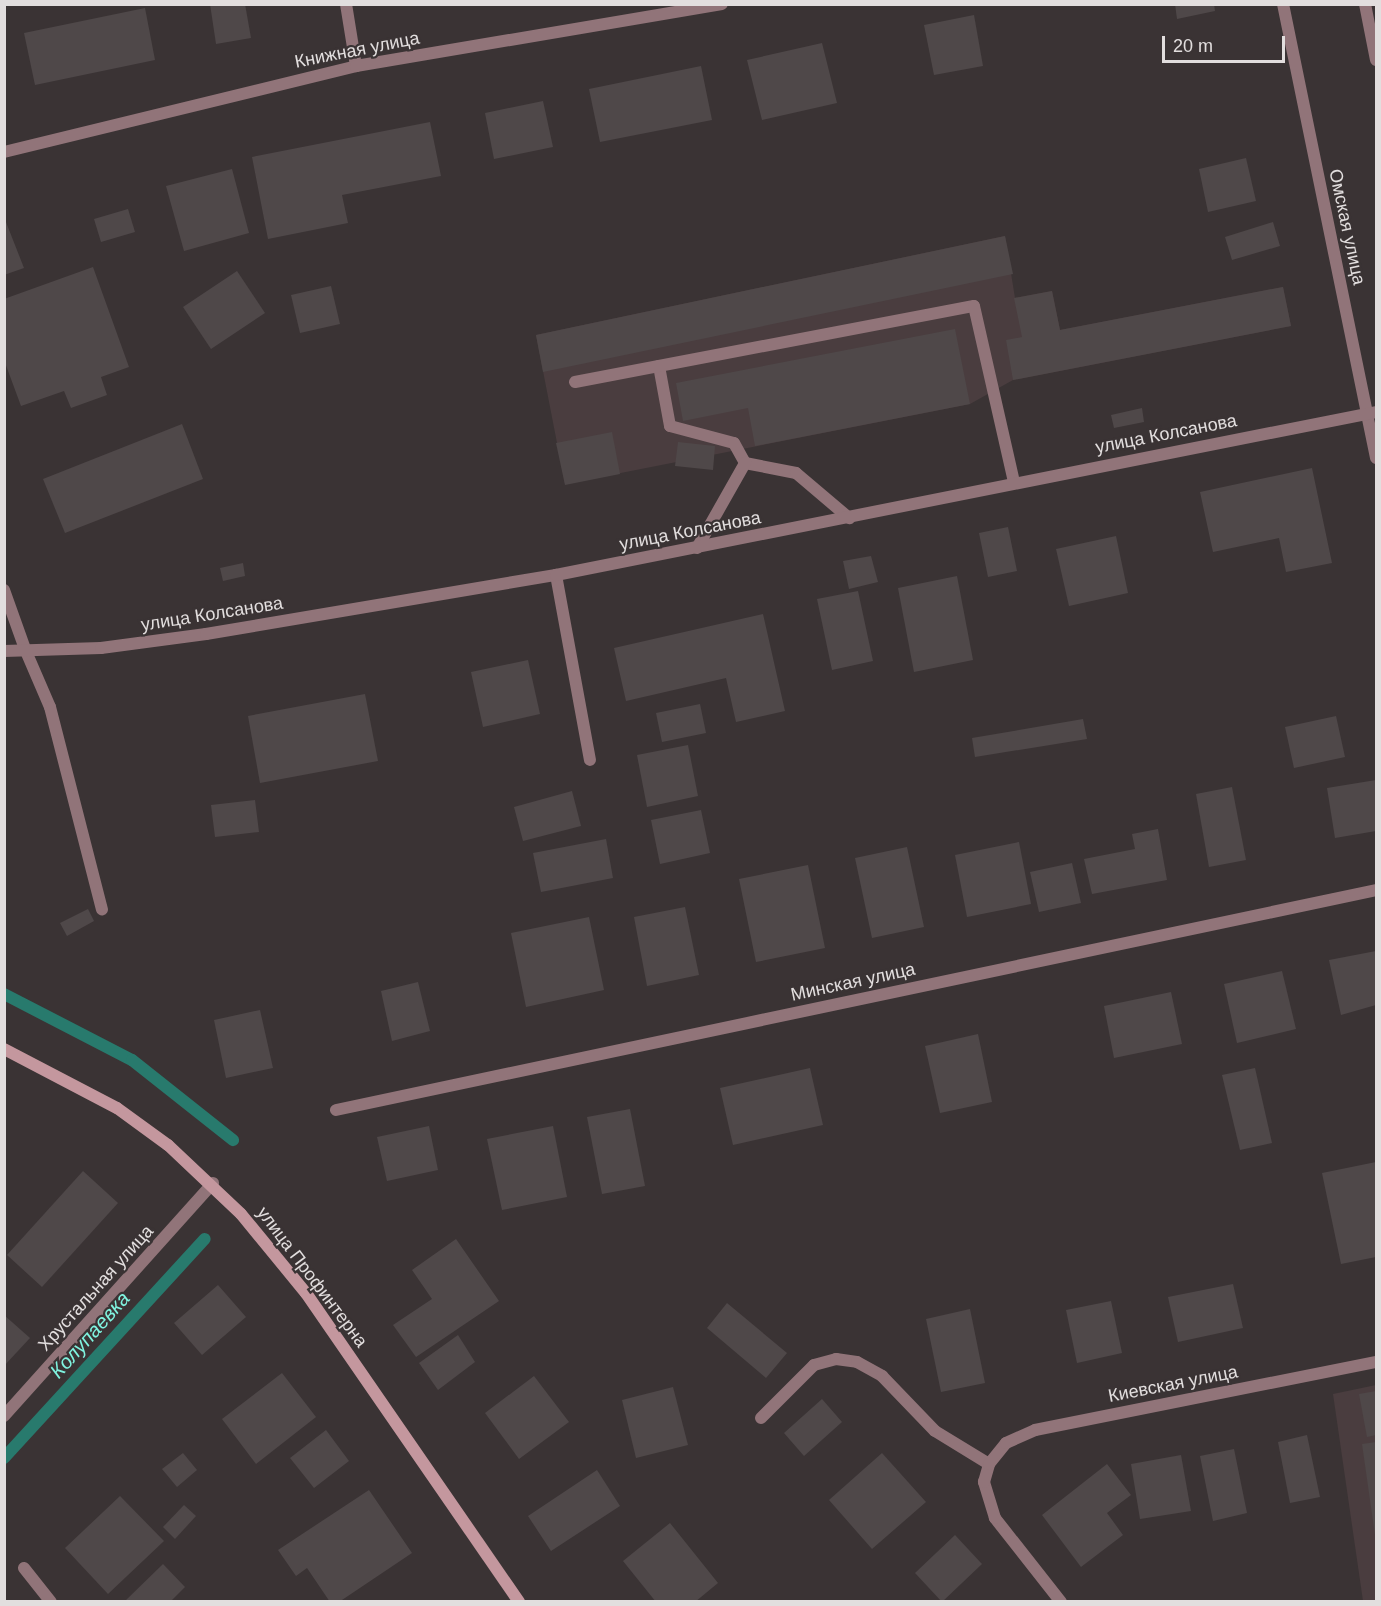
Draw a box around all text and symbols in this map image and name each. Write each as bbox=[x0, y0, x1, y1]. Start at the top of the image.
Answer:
scale bar bbox=[1165, 24, 1288, 62]
street label: Книжная улица bbox=[293, 27, 421, 73]
text: 20 m bbox=[1173, 36, 1213, 56]
street label: Омская улица bbox=[1324, 167, 1370, 287]
street label: улица Колсанова bbox=[1094, 410, 1238, 458]
street label: улица Колсанова bbox=[618, 507, 762, 555]
street label: улица Колсанова bbox=[139, 592, 285, 636]
street label: Минская улица bbox=[789, 958, 917, 1006]
street label: улица Профинтерна bbox=[252, 1203, 372, 1351]
street label: Хрустальная улица bbox=[34, 1221, 158, 1355]
water label: Колупаевка bbox=[45, 1287, 135, 1383]
street label: Киевская улица bbox=[1106, 1361, 1240, 1407]

